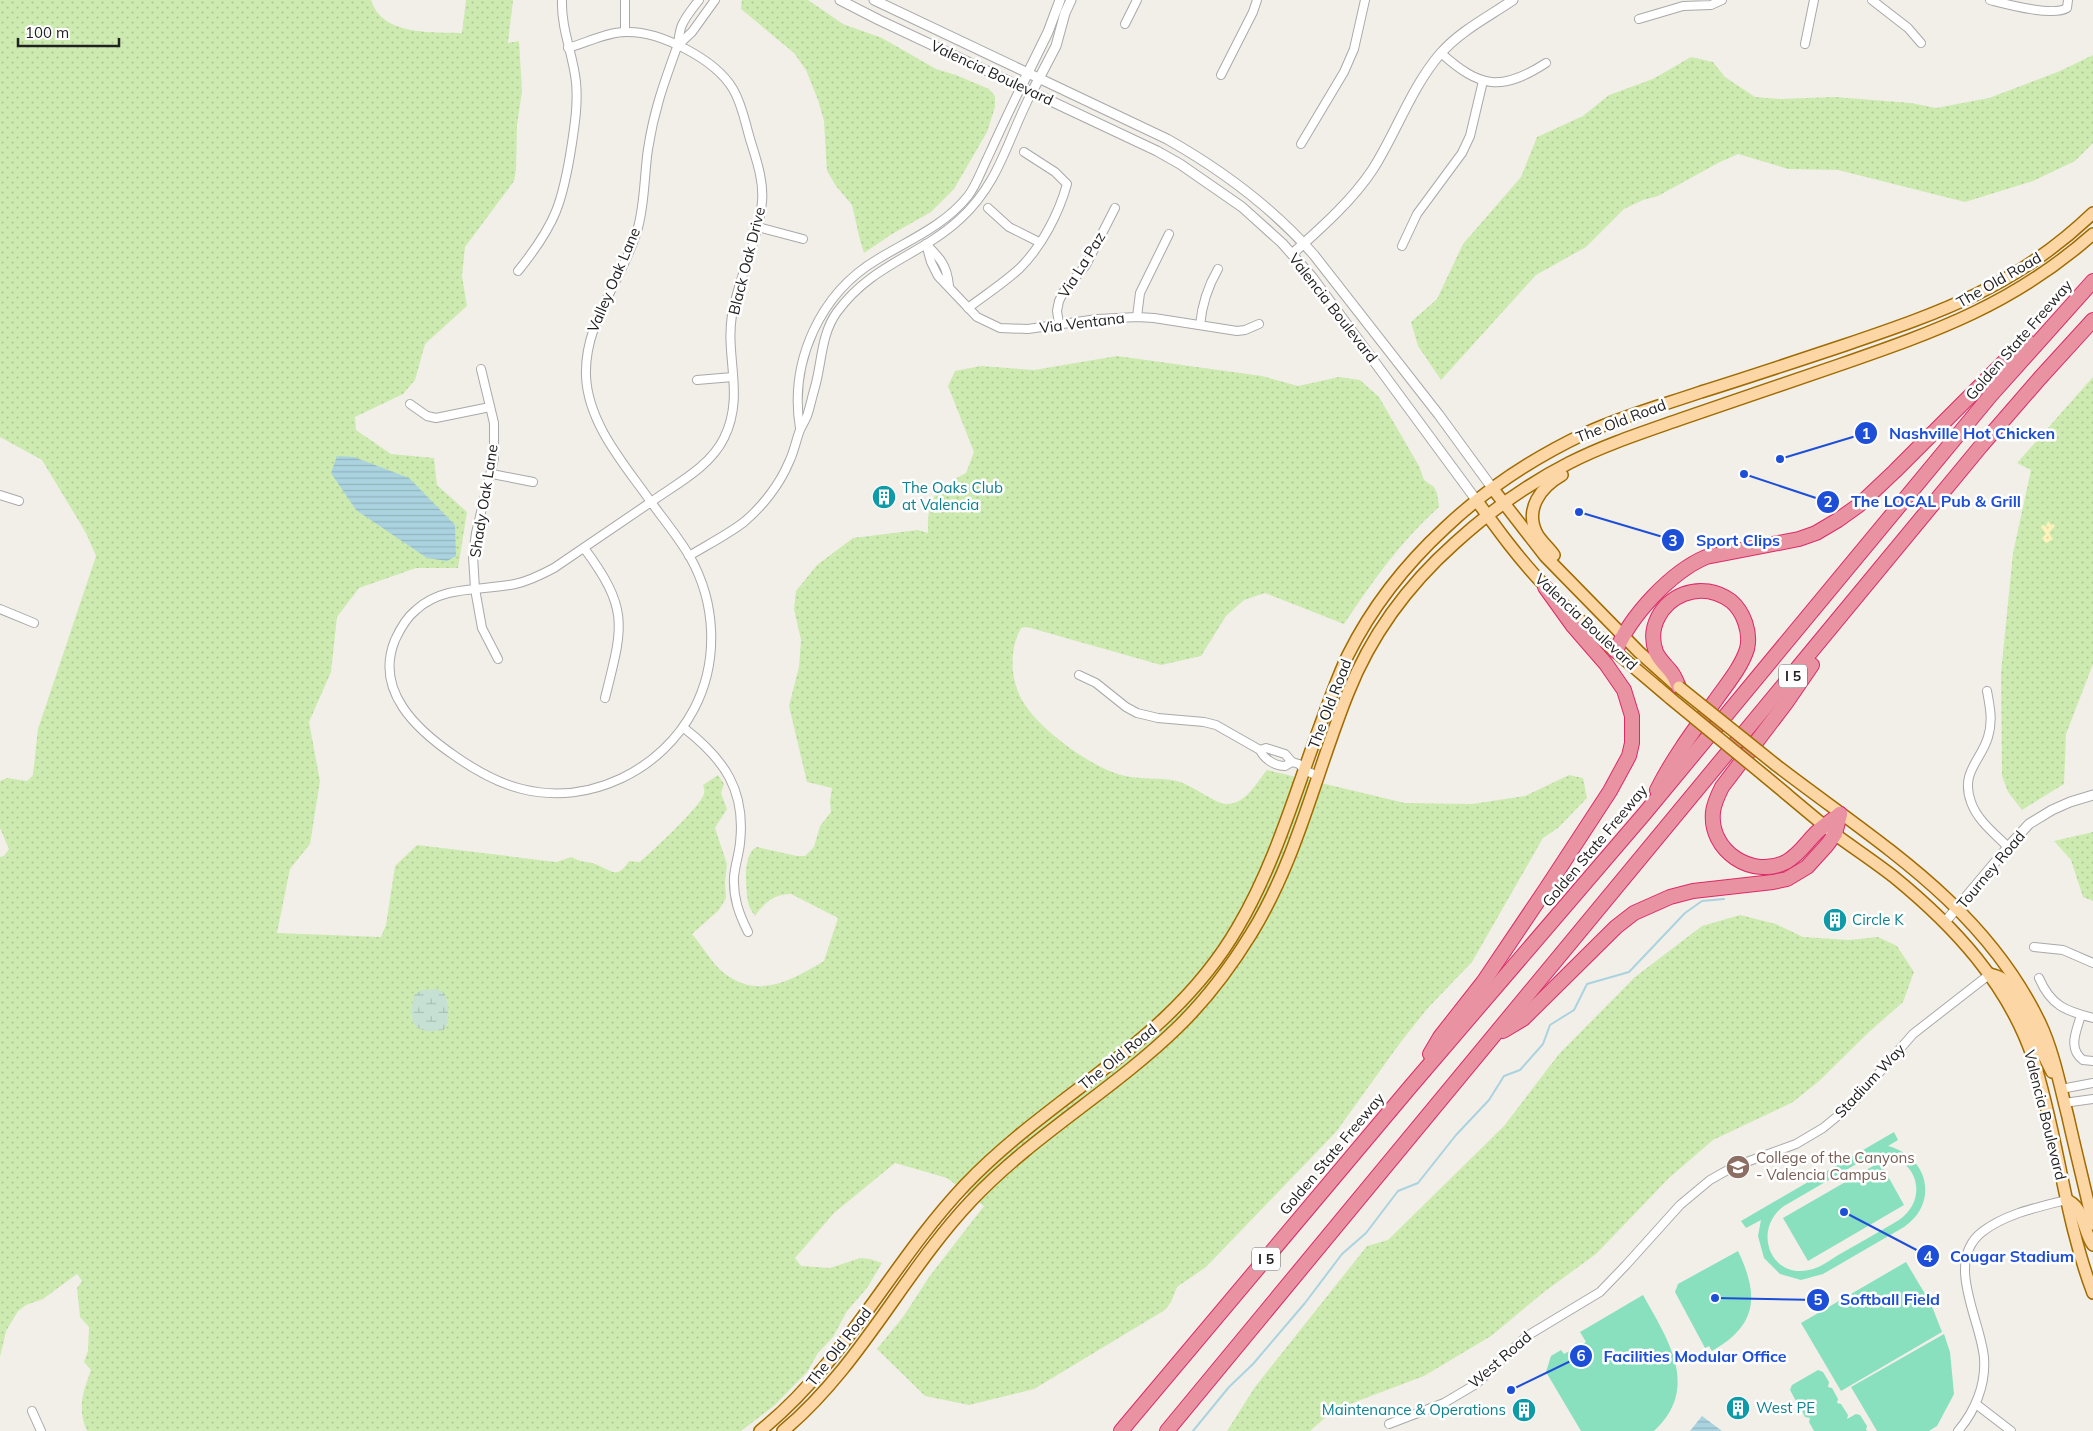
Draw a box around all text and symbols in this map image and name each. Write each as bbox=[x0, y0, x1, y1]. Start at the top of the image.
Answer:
scale bar bbox=[18, 15, 119, 47]
text: 100 m bbox=[25, 23, 69, 42]
street label: Valencia Boulevard bbox=[928, 36, 1057, 109]
street label: Black Oak Drive bbox=[724, 205, 769, 317]
street label: Valley Oak Lane bbox=[583, 225, 644, 335]
street label: Via La Paz bbox=[1054, 228, 1109, 301]
street label: The Old Road bbox=[1953, 248, 2045, 311]
street label: Valencia Boulevard bbox=[1285, 249, 1382, 366]
street label: Golden State Freeway bbox=[1961, 276, 2076, 404]
street label: Via Ventana bbox=[1038, 308, 1126, 337]
street label: The Old Road bbox=[1573, 395, 1668, 446]
callout: Nashville Hot Chicken bbox=[1853, 418, 2065, 449]
text: Nashville Hot Chicken bbox=[1889, 423, 2055, 443]
text: 1 bbox=[1861, 424, 1871, 443]
street label: Shady Oak Lane bbox=[465, 443, 502, 559]
place label: The Oaks Club at Valencia bbox=[902, 478, 1003, 514]
building icon: The Oaks Club at Valencia bbox=[871, 484, 897, 510]
callout: The LOCAL Pub & Grill bbox=[1816, 486, 2031, 517]
text: The LOCAL Pub & Grill bbox=[1851, 491, 2021, 511]
text: 2 bbox=[1823, 492, 1833, 511]
callout: Sport Clips bbox=[1661, 525, 1790, 556]
text: Sport Clips bbox=[1696, 530, 1780, 550]
text: 3 bbox=[1668, 531, 1678, 550]
street label: Valencia Boulevard bbox=[1531, 569, 1642, 674]
street label: The Old Road bbox=[1304, 656, 1355, 751]
road number: I 5 bbox=[1779, 664, 1807, 688]
street label: Golden State Freeway bbox=[1538, 781, 1651, 911]
street label: Tourney Road bbox=[1952, 827, 2029, 913]
building icon: Circle K bbox=[1822, 907, 1848, 933]
place label: Circle K bbox=[1852, 910, 1904, 929]
street label: The Old Road bbox=[1075, 1019, 1160, 1094]
street label: Stadium Way bbox=[1830, 1040, 1909, 1122]
street label: Valencia Boulevard bbox=[2020, 1048, 2071, 1182]
street label: Golden State Freeway bbox=[1275, 1089, 1388, 1219]
place label: College of the Canyons - Valencia Campus bbox=[1756, 1148, 1915, 1184]
school or university icon: College of the Canyons - Valencia Campus bbox=[1725, 1154, 1751, 1180]
callout: Cougar Stadium bbox=[1915, 1241, 2084, 1272]
text: Cougar Stadium bbox=[1950, 1246, 2074, 1266]
text: 4 bbox=[1923, 1247, 1933, 1266]
road number: I 5 bbox=[1252, 1248, 1280, 1270]
callout: Softball Field bbox=[1805, 1284, 1950, 1315]
text: Softball Field bbox=[1840, 1289, 1940, 1309]
text: 5 bbox=[1813, 1290, 1823, 1309]
street label: The Old Road bbox=[802, 1304, 875, 1390]
street label: West Road bbox=[1464, 1327, 1535, 1392]
callout: Facilities Modular Office bbox=[1568, 1341, 1797, 1372]
text: 6 bbox=[1576, 1346, 1586, 1365]
text: Facilities Modular Office bbox=[1603, 1346, 1787, 1366]
building icon: West PE bbox=[1725, 1395, 1751, 1421]
building icon: Maintenance & Operations bbox=[1511, 1397, 1537, 1423]
place label: West PE bbox=[1756, 1398, 1815, 1417]
place label: Maintenance & Operations bbox=[1322, 1400, 1506, 1419]

